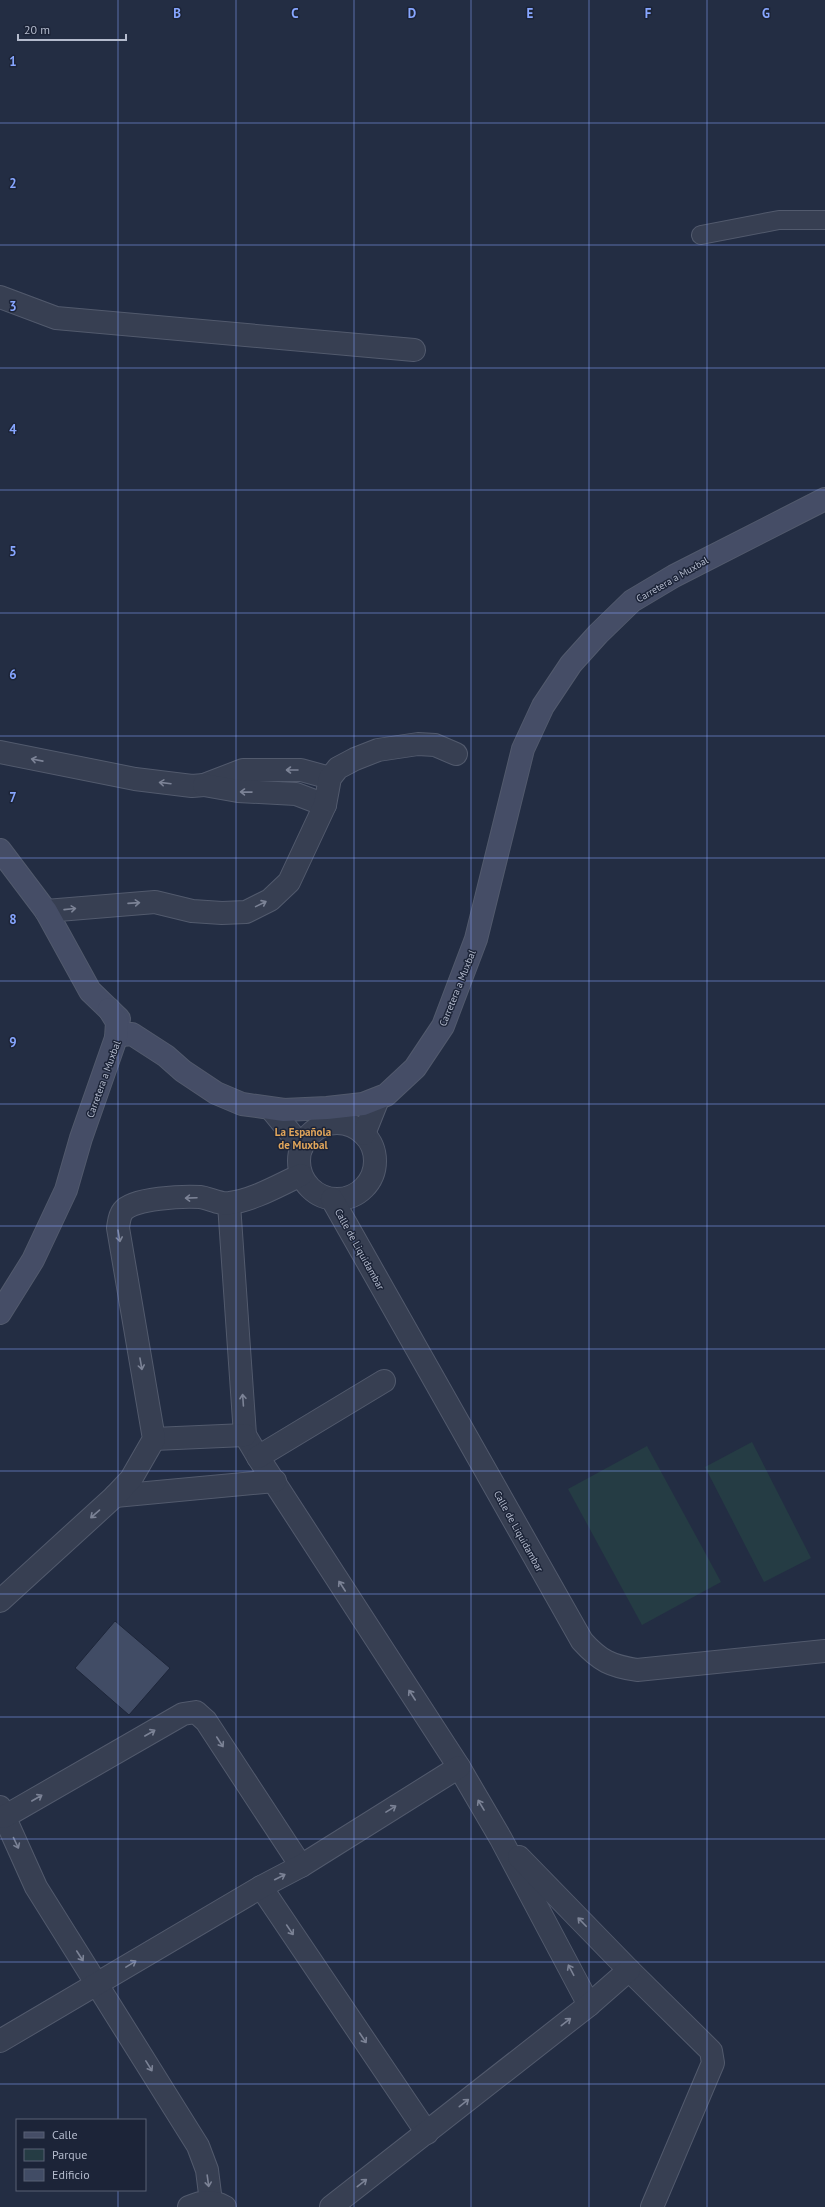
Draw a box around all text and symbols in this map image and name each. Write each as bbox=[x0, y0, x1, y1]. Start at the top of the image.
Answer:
text: B bbox=[173, 5, 181, 22]
text: C bbox=[291, 5, 299, 22]
text: D bbox=[408, 5, 416, 22]
text: E bbox=[527, 5, 534, 22]
text: F bbox=[645, 5, 652, 22]
text: G bbox=[762, 5, 770, 22]
scale bar bbox=[18, 16, 126, 42]
text: 20 m bbox=[24, 22, 50, 37]
text: 1 bbox=[9, 53, 17, 70]
text: 2 bbox=[9, 175, 17, 192]
text: 3 bbox=[9, 298, 17, 315]
text: 4 bbox=[9, 421, 17, 438]
text: 5 bbox=[9, 543, 17, 560]
street label: Carretera a Muxbal bbox=[634, 553, 711, 605]
text: 6 bbox=[9, 666, 17, 683]
one-way arrow bbox=[31, 755, 44, 763]
one-way arrow bbox=[286, 766, 299, 774]
one-way arrow bbox=[159, 779, 172, 787]
one-way arrow bbox=[240, 788, 253, 795]
text: 7 bbox=[9, 789, 17, 806]
one-way arrow bbox=[127, 900, 140, 907]
one-way arrow bbox=[255, 900, 267, 907]
one-way arrow bbox=[64, 905, 77, 912]
text: 8 bbox=[9, 911, 17, 928]
street label: Carretera a Muxbal bbox=[436, 948, 479, 1028]
text: 9 bbox=[9, 1034, 17, 1051]
street label: Carretera a Muxbal bbox=[83, 1039, 123, 1120]
district label: La Española de Muxbal bbox=[275, 1125, 331, 1152]
one-way arrow bbox=[185, 1194, 198, 1201]
street label: Calle de Liquidambar bbox=[332, 1206, 388, 1293]
one-way arrow bbox=[116, 1229, 124, 1242]
one-way arrow bbox=[138, 1357, 146, 1370]
one-way arrow bbox=[239, 1394, 246, 1407]
street label: Calle de Liquidambar bbox=[491, 1488, 547, 1575]
one-way arrow bbox=[90, 1509, 100, 1518]
one-way arrow bbox=[338, 1580, 346, 1591]
one-way arrow bbox=[408, 1690, 416, 1701]
one-way arrow bbox=[144, 1728, 156, 1736]
one-way arrow bbox=[216, 1737, 224, 1748]
one-way arrow bbox=[31, 1793, 43, 1801]
one-way arrow bbox=[477, 1799, 485, 1811]
one-way arrow bbox=[385, 1805, 397, 1813]
one-way arrow bbox=[13, 1837, 20, 1849]
one-way arrow bbox=[274, 1872, 286, 1880]
one-way arrow bbox=[577, 1917, 587, 1927]
one-way arrow bbox=[286, 1925, 294, 1936]
one-way arrow bbox=[76, 1950, 84, 1961]
one-way arrow bbox=[125, 1959, 137, 1967]
one-way arrow bbox=[566, 1964, 574, 1976]
one-way arrow bbox=[561, 2018, 572, 2027]
one-way arrow bbox=[359, 2033, 367, 2044]
one-way arrow bbox=[145, 2060, 153, 2072]
one-way arrow bbox=[459, 2099, 470, 2108]
legend bbox=[16, 2119, 146, 2191]
text: Calle bbox=[52, 2127, 78, 2142]
text: Parque bbox=[52, 2147, 87, 2162]
text: Edificio bbox=[52, 2167, 90, 2182]
one-way arrow bbox=[204, 2174, 212, 2187]
one-way arrow bbox=[356, 2179, 367, 2187]

